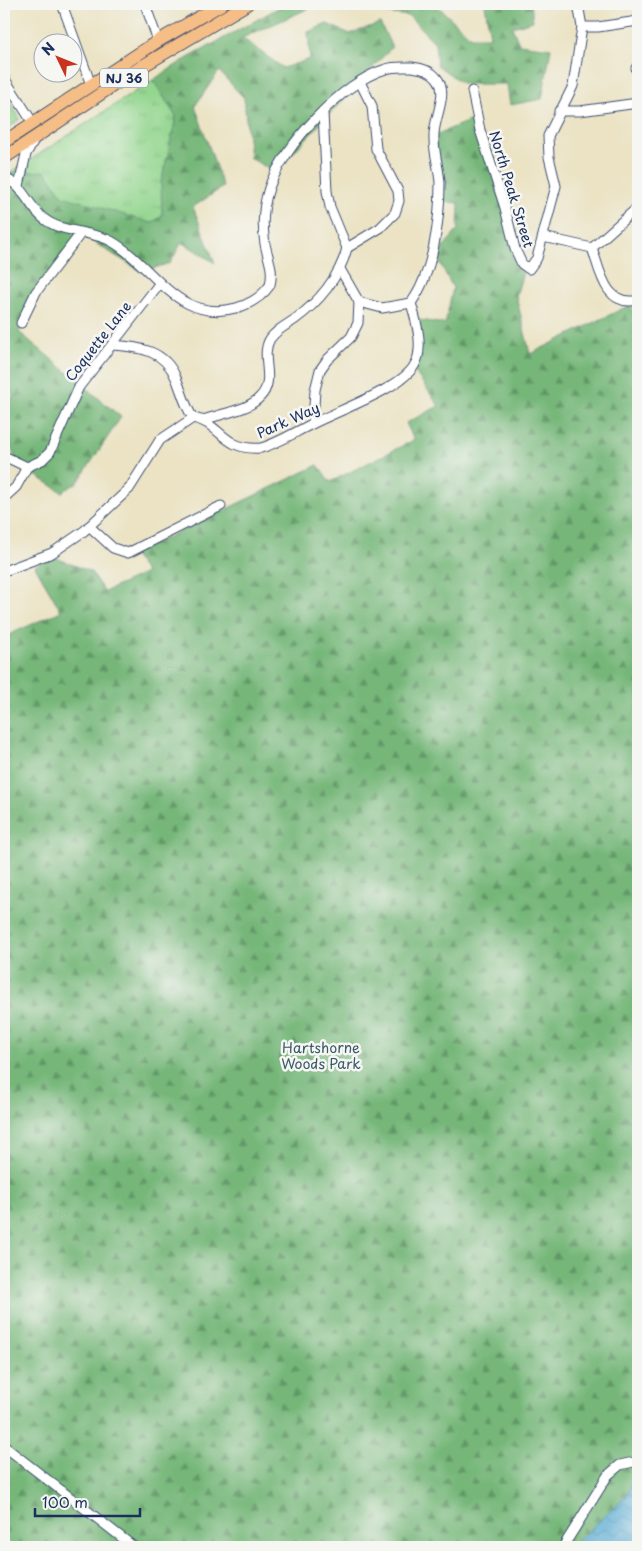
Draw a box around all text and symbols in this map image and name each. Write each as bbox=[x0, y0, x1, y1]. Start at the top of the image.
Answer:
north arrow bbox=[32, 32, 82, 82]
text: N bbox=[37, 38, 60, 60]
road number: NJ 36 bbox=[100, 68, 148, 88]
street label: North Peak Street bbox=[484, 128, 540, 250]
street label: Coquette Lane bbox=[60, 296, 136, 386]
street label: Park Way bbox=[253, 397, 323, 443]
park label: Hartshorne Woods Park bbox=[281, 1037, 361, 1074]
scale bar bbox=[35, 1486, 140, 1518]
text: 100 m bbox=[42, 1490, 88, 1513]

